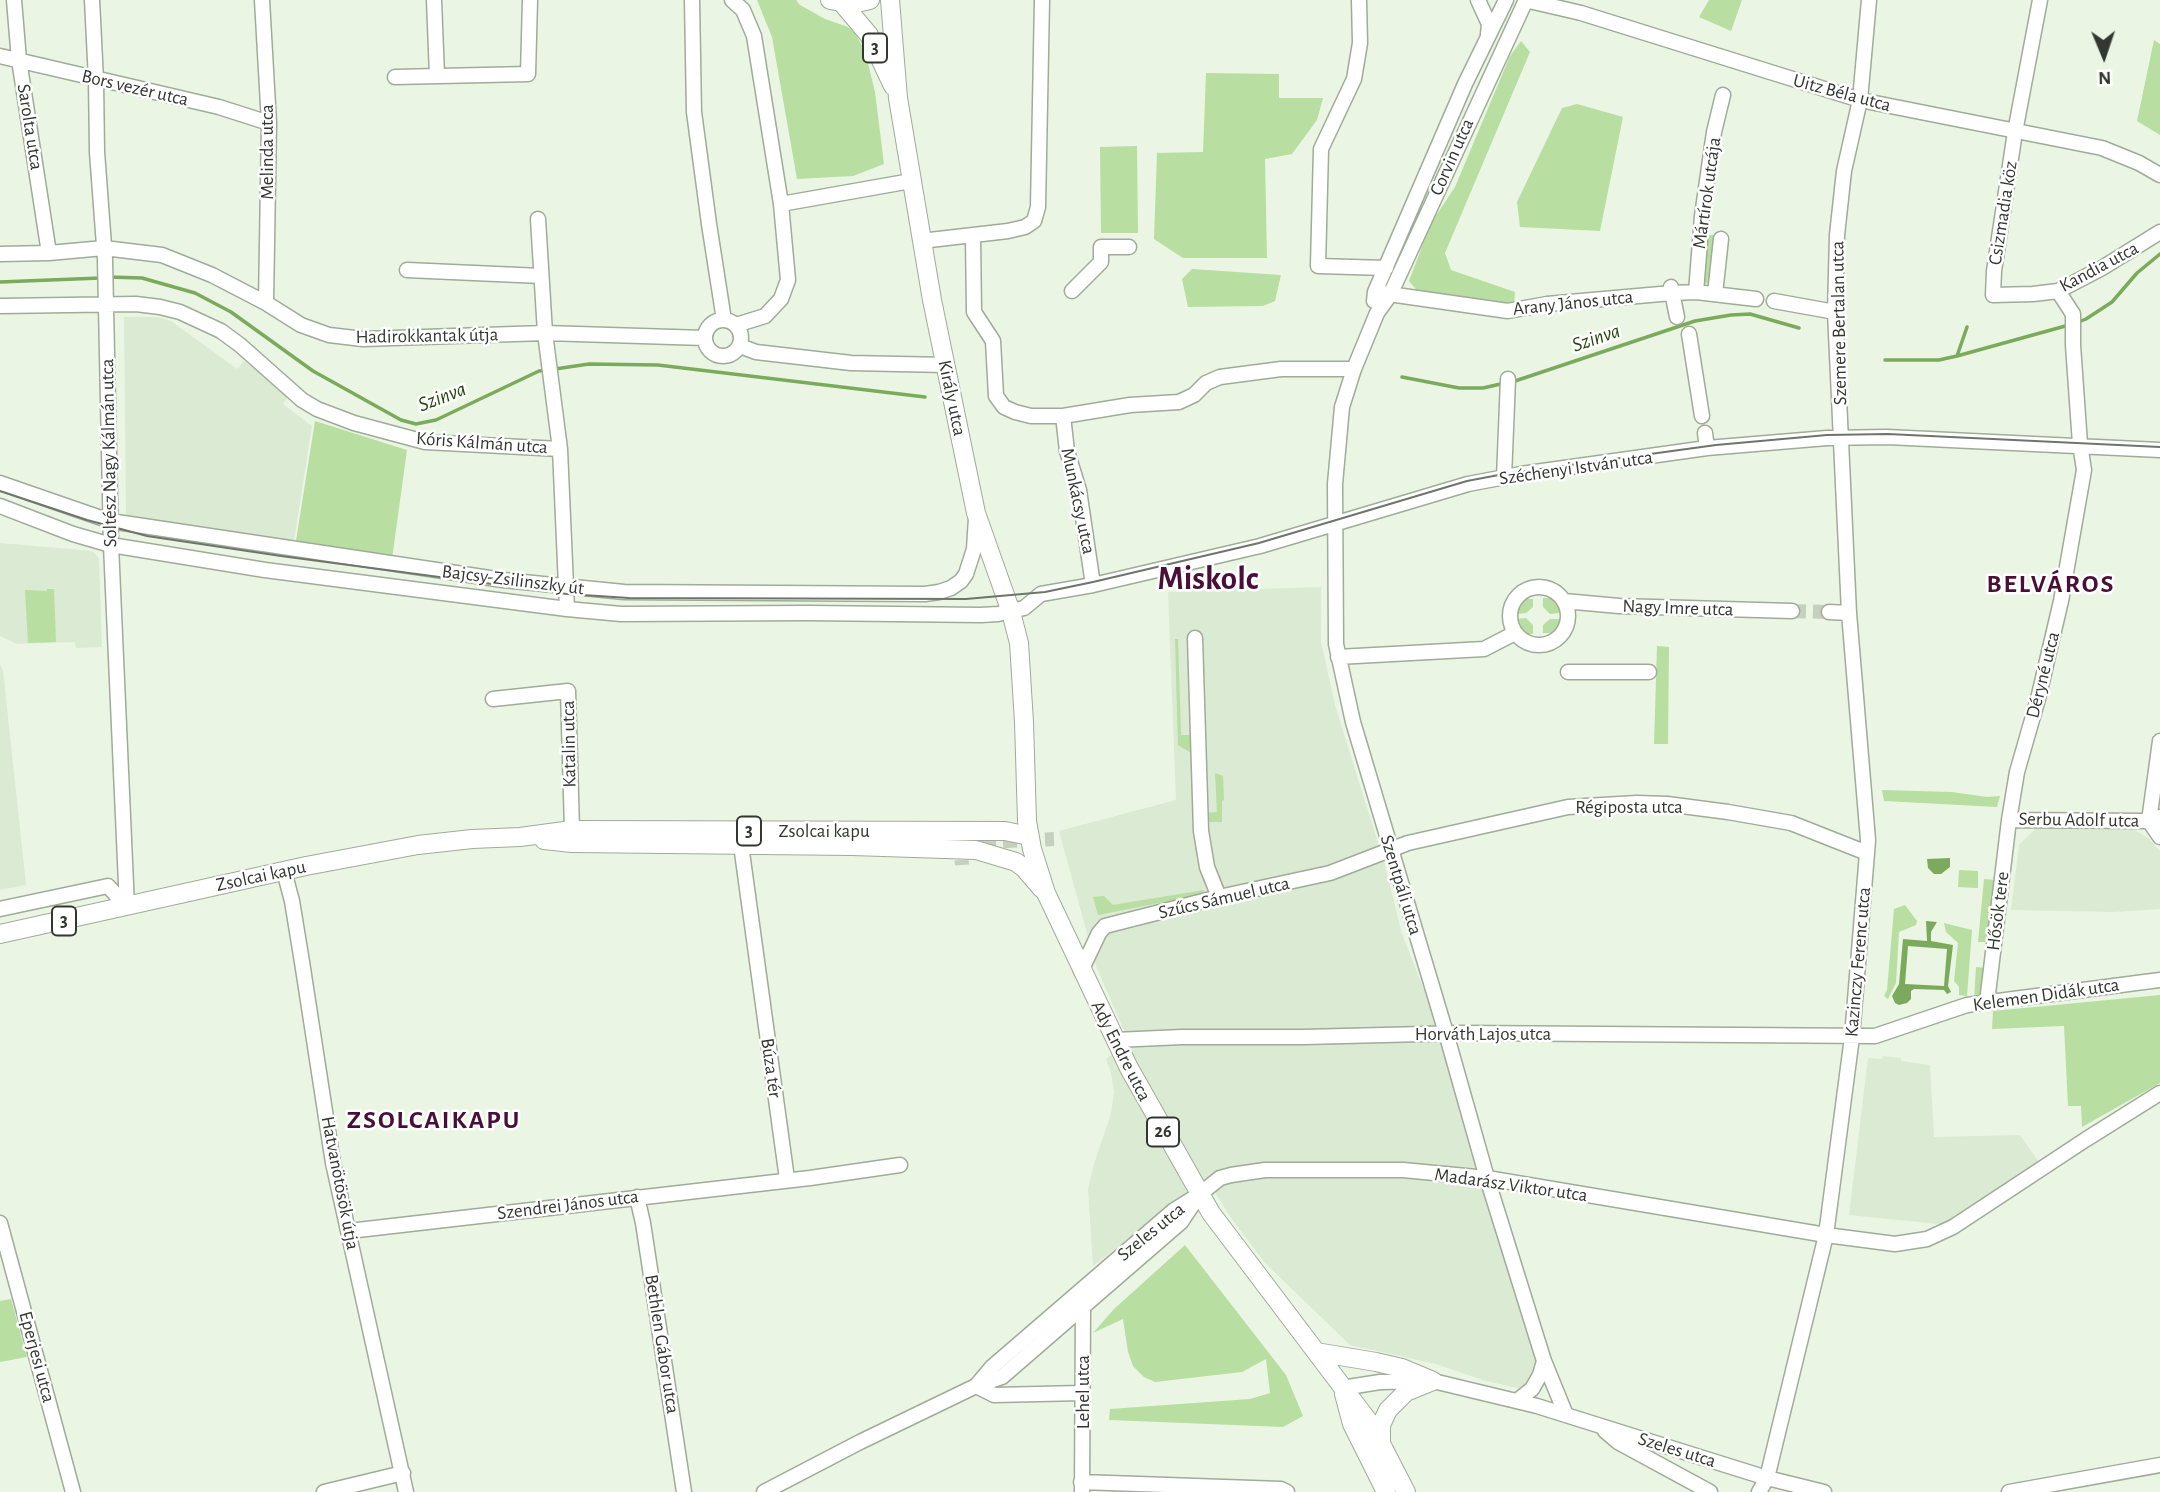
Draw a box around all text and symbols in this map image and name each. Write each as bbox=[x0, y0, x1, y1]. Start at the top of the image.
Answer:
north arrow bbox=[2069, 21, 2139, 91]
road number: 3 bbox=[863, 33, 887, 62]
street label: Bors vezér utca bbox=[79, 65, 191, 111]
text: N bbox=[2098, 68, 2112, 87]
street label: Uitz Béla utca bbox=[1791, 69, 1893, 117]
street label: Sarolta utca bbox=[12, 82, 48, 172]
street label: Melinda utca bbox=[256, 104, 278, 200]
street label: Corvin utca bbox=[1425, 115, 1479, 199]
street label: Mártírok utcája bbox=[1688, 136, 1726, 250]
street label: Csizmadia köz bbox=[1984, 159, 2022, 267]
street label: Kandia utca bbox=[2056, 237, 2142, 297]
street label: Szemere Bertalan utca bbox=[1826, 241, 1852, 405]
street label: Arany János utca bbox=[1512, 285, 1634, 321]
water label: Szinva bbox=[1569, 318, 1623, 358]
street label: Hadirokkantak útja bbox=[355, 323, 499, 349]
street label: Soltész Nagy Kálmán utca bbox=[96, 358, 122, 548]
street label: Király utca bbox=[933, 358, 971, 438]
water label: Szinva bbox=[414, 376, 470, 418]
street label: Kóris Kálmán utca bbox=[415, 427, 549, 459]
street label: Munkácsy utca bbox=[1056, 446, 1100, 556]
street label: Széchenyi István utca bbox=[1498, 446, 1654, 490]
district label: Miskolc bbox=[1157, 559, 1259, 599]
street label: Bajcsy-Zsilinszky út bbox=[441, 560, 585, 600]
district label: BELVÁROS bbox=[1988, 568, 2114, 600]
street label: Nagy Imre utca bbox=[1622, 595, 1734, 621]
street label: Déryné utca bbox=[2021, 629, 2065, 721]
street label: Katalin utca bbox=[557, 700, 581, 788]
street label: Régiposta utca bbox=[1575, 796, 1683, 818]
street label: Serbu Adolf utca bbox=[2018, 808, 2140, 832]
road number: 3 bbox=[737, 816, 761, 846]
street label: Zsolcai kapu bbox=[778, 820, 870, 842]
street label: Szentpáli utca bbox=[1375, 832, 1427, 938]
street label: Zsolcai kapu bbox=[214, 855, 308, 897]
street label: Hősök tere bbox=[1982, 870, 2014, 952]
street label: Szűcs Sámuel utca bbox=[1156, 872, 1292, 924]
street label: Kazinczy Ferenc utca bbox=[1840, 886, 1876, 1038]
road number: 3 bbox=[52, 906, 76, 936]
street label: Kelemen Didák utca bbox=[1971, 973, 2121, 1017]
street label: Ady Endre utca bbox=[1086, 997, 1156, 1105]
street label: Horváth Lajos utca bbox=[1415, 1023, 1551, 1045]
street label: Búza tér bbox=[756, 1037, 786, 1099]
district label: ZSOLCAIKAPU bbox=[348, 1104, 520, 1136]
street label: Hatvanötösök útja bbox=[316, 1114, 364, 1252]
road number: 26 bbox=[1147, 1118, 1179, 1147]
street label: Madarász Viktor utca bbox=[1433, 1163, 1589, 1207]
street label: Szendrei János utca bbox=[496, 1185, 640, 1225]
street label: Szeles utca bbox=[1113, 1198, 1189, 1266]
street label: Bethlen Gábor utca bbox=[640, 1273, 684, 1415]
street label: Eperjesi utca bbox=[14, 1309, 60, 1405]
street label: Lehel utca bbox=[1072, 1355, 1094, 1429]
street label: Szeles utca bbox=[1635, 1427, 1719, 1473]

